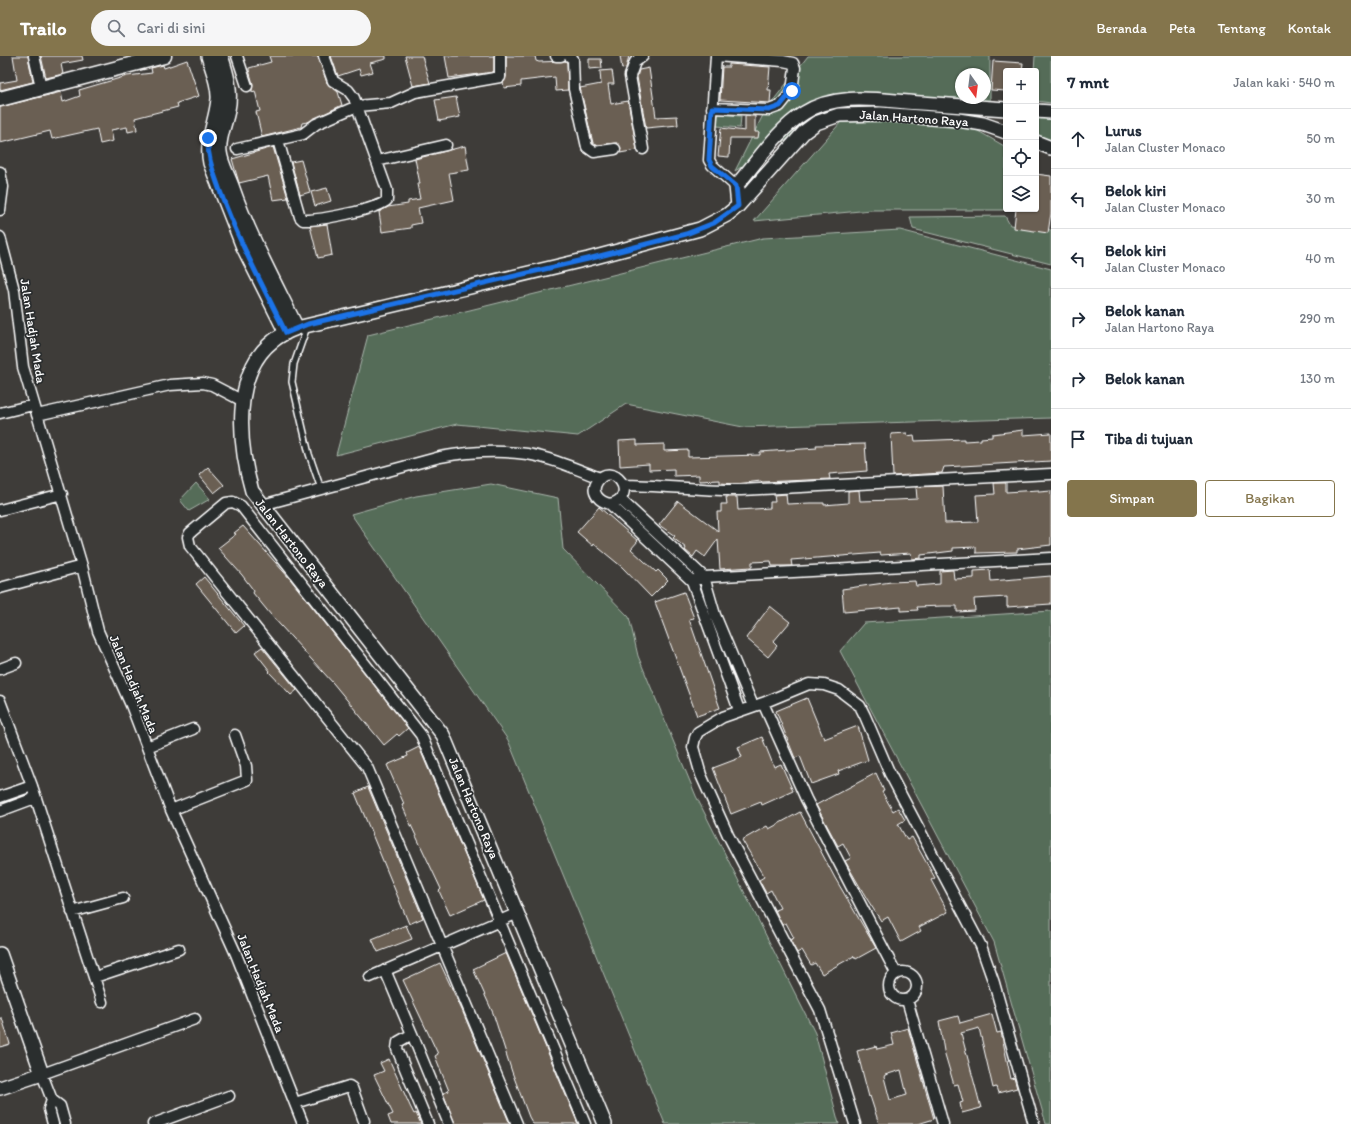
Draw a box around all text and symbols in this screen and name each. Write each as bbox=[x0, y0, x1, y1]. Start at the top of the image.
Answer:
search box bbox=[91, 10, 371, 46]
text: Trailo bbox=[20, 17, 67, 40]
icon: search bbox=[105, 17, 127, 39]
text: Cari di sini bbox=[137, 19, 205, 37]
text: Beranda bbox=[1096, 20, 1147, 37]
text: Peta bbox=[1169, 20, 1195, 37]
text: Tentang bbox=[1217, 20, 1266, 37]
text: Kontak bbox=[1288, 20, 1331, 37]
north arrow bbox=[955, 68, 991, 104]
map controls bbox=[1003, 68, 1039, 212]
button: + bbox=[1003, 68, 1039, 104]
text: 7 mnt bbox=[1067, 72, 1109, 92]
text: Jalan kaki · 540 m bbox=[1233, 75, 1335, 90]
route start bbox=[783, 82, 801, 100]
button: − bbox=[1003, 104, 1039, 140]
street label: Jalan Hartono Raya bbox=[859, 107, 969, 129]
text: Lurus bbox=[1105, 122, 1142, 140]
icon: ahead bbox=[1067, 128, 1089, 150]
route end bbox=[199, 129, 217, 147]
text: 50 m bbox=[1306, 131, 1335, 146]
button: locate bbox=[1003, 140, 1039, 176]
text: Jalan Cluster Monaco bbox=[1105, 140, 1225, 155]
button: layers bbox=[1003, 176, 1039, 212]
text: Belok kiri bbox=[1105, 182, 1166, 200]
icon: left bbox=[1067, 188, 1089, 210]
text: 30 m bbox=[1306, 191, 1335, 206]
text: Jalan Cluster Monaco bbox=[1105, 200, 1225, 215]
text: Belok kiri bbox=[1105, 242, 1166, 260]
icon: left bbox=[1067, 248, 1089, 270]
text: 40 m bbox=[1305, 251, 1335, 266]
text: Jalan Cluster Monaco bbox=[1105, 260, 1225, 275]
street label: Jalan Hadjah Mada bbox=[17, 278, 49, 385]
text: Belok kanan bbox=[1105, 302, 1185, 320]
icon: right bbox=[1067, 308, 1089, 330]
text: 290 m bbox=[1299, 311, 1335, 326]
text: Jalan Hartono Raya bbox=[1105, 320, 1214, 335]
icon: right bbox=[1067, 368, 1089, 390]
text: Belok kanan bbox=[1105, 370, 1185, 388]
text: 130 m bbox=[1300, 371, 1335, 386]
icon: arrive bbox=[1067, 428, 1089, 450]
text: Tiba di tujuan bbox=[1105, 430, 1193, 448]
button: Simpan bbox=[1067, 480, 1197, 517]
button: Bagikan bbox=[1205, 480, 1335, 517]
street label: Jalan Hartono Raya bbox=[252, 495, 332, 591]
street label: Jalan Hadjah Mada bbox=[106, 632, 162, 736]
street label: Jalan Hartono Raya bbox=[446, 755, 502, 861]
street label: Jalan Hadjah Mada bbox=[234, 931, 288, 1035]

